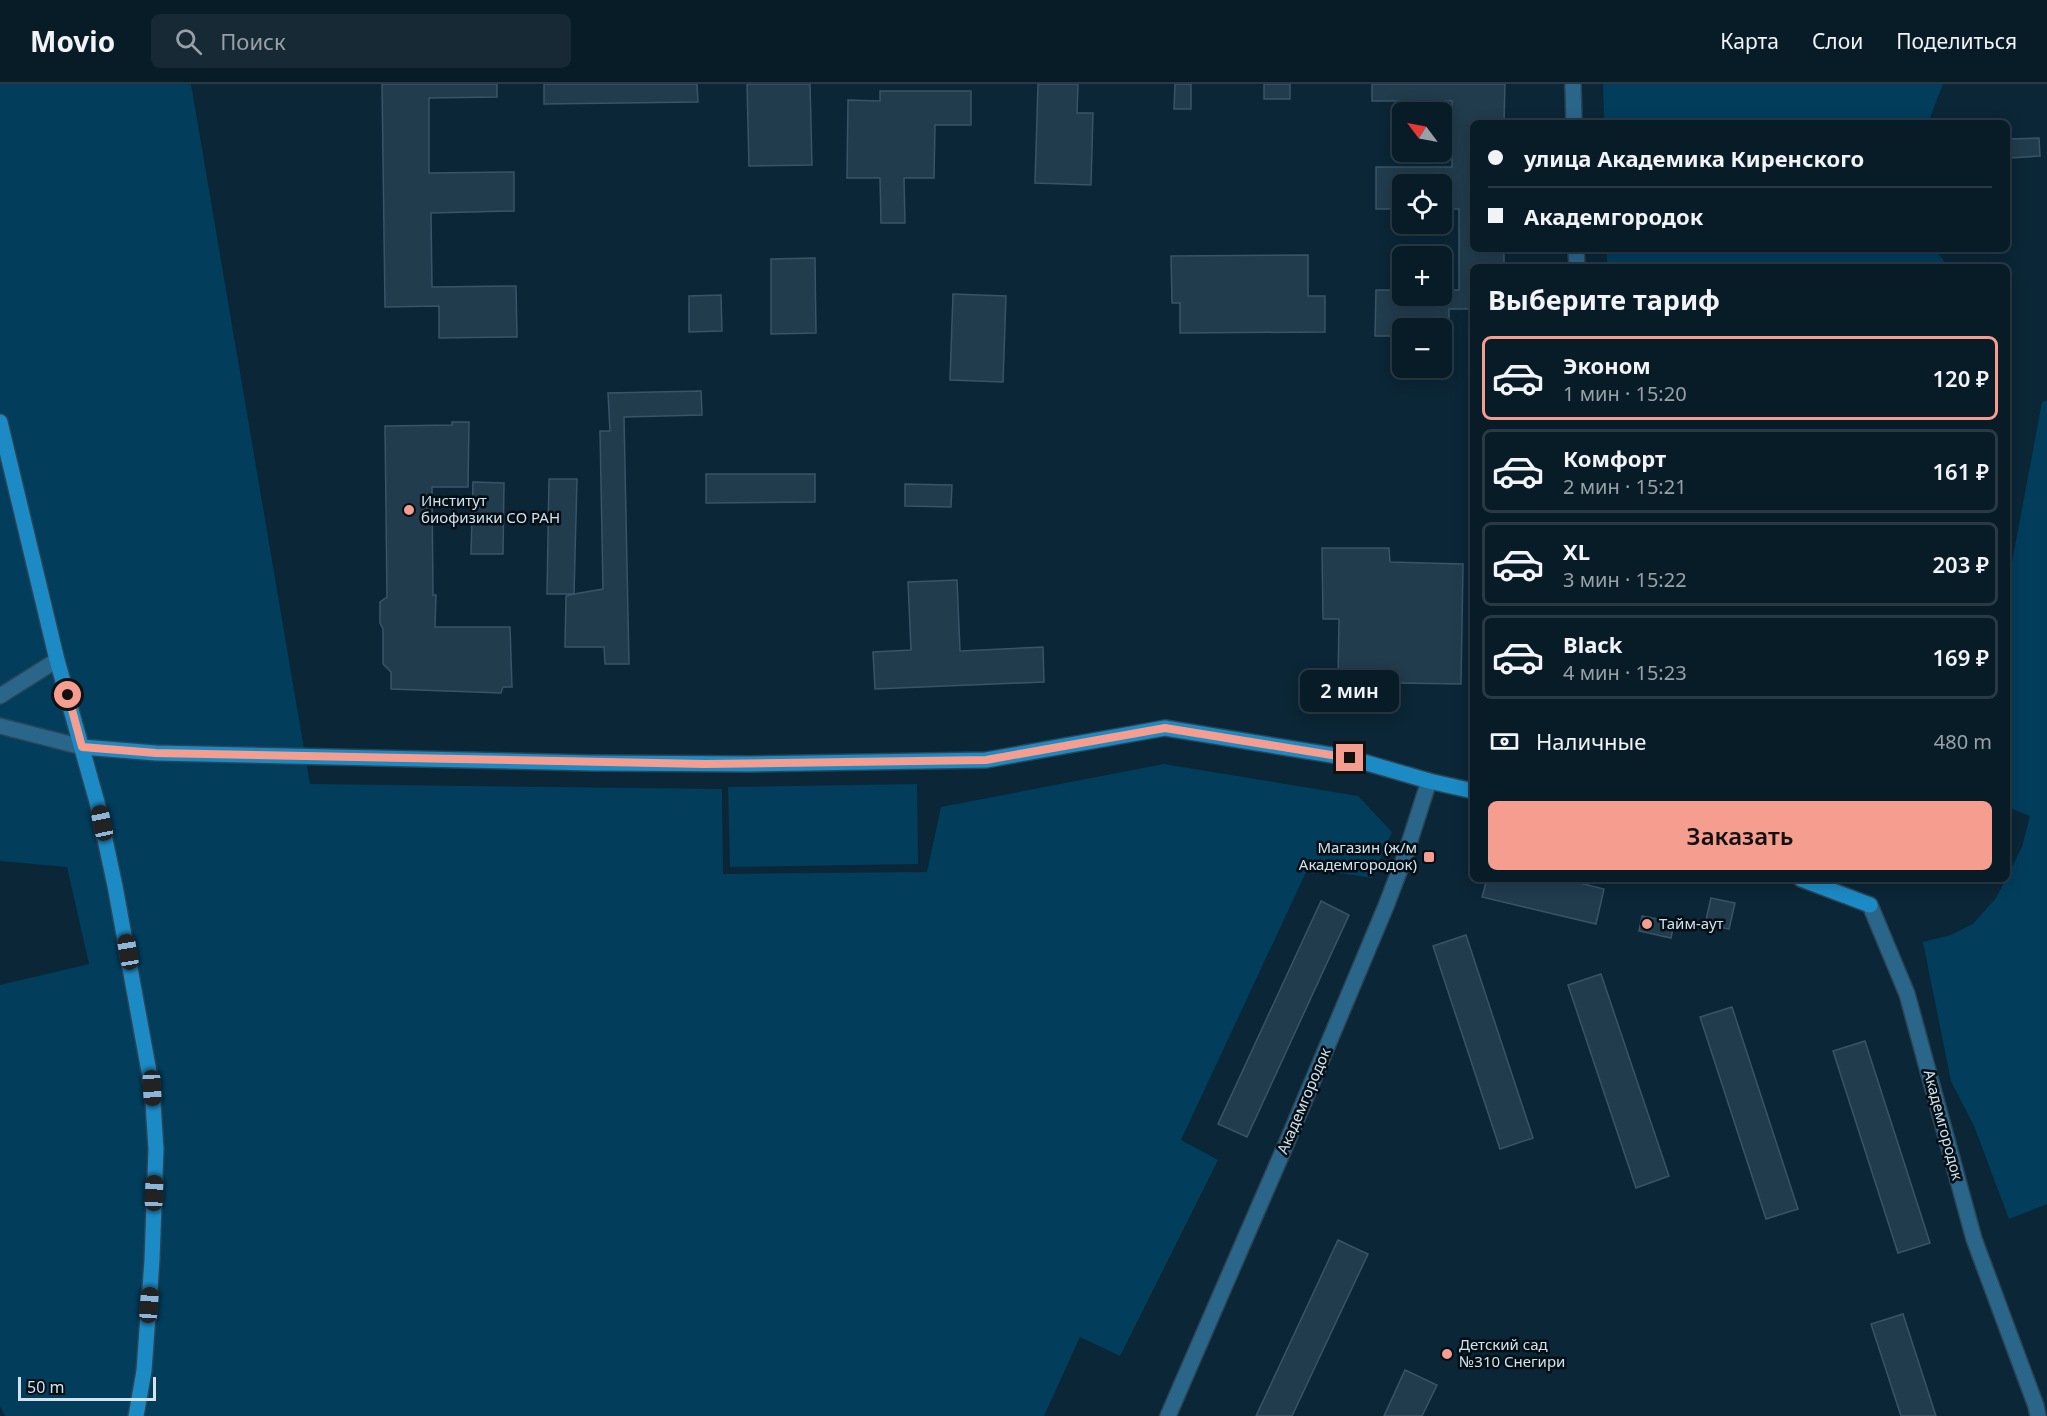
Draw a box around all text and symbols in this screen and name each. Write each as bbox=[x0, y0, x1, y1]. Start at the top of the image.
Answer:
search box bbox=[151, 14, 571, 68]
text: Movio bbox=[30, 22, 115, 60]
icon: search bbox=[172, 25, 205, 58]
text: Поиск bbox=[220, 26, 286, 56]
text: Карта bbox=[1720, 27, 1779, 55]
text: Слои bbox=[1812, 27, 1863, 55]
text: Поделиться bbox=[1896, 27, 2017, 55]
north arrow bbox=[1392, 102, 1452, 162]
map controls bbox=[1392, 102, 1452, 378]
text: улица Академика Киренского bbox=[1524, 143, 1864, 173]
button: locate bbox=[1392, 174, 1452, 234]
text: Академгородок bbox=[1524, 201, 1703, 231]
button: + bbox=[1392, 246, 1452, 306]
text: Выберите тариф bbox=[1488, 281, 1720, 318]
button: − bbox=[1392, 318, 1452, 378]
text: Эконом bbox=[1563, 350, 1651, 380]
icon: car bbox=[1491, 351, 1545, 405]
text: 120 ₽ bbox=[1932, 363, 1989, 393]
text: 1 мин · 15:20 bbox=[1563, 380, 1687, 407]
text: Комфорт bbox=[1563, 443, 1666, 473]
icon: car bbox=[1491, 444, 1545, 498]
text: 161 ₽ bbox=[1932, 456, 1989, 486]
text: 2 мин · 15:21 bbox=[1563, 473, 1687, 500]
place label: Институт биофизики СО РАН bbox=[421, 490, 560, 527]
marker: Институт биофизики СО РАН bbox=[402, 503, 416, 517]
text: XL bbox=[1563, 536, 1590, 566]
icon: car bbox=[1491, 537, 1545, 591]
text: 203 ₽ bbox=[1932, 549, 1989, 579]
text: 3 мин · 15:22 bbox=[1563, 566, 1687, 593]
text: Black bbox=[1563, 629, 1622, 659]
icon: car bbox=[1491, 630, 1545, 684]
text: 169 ₽ bbox=[1932, 642, 1989, 672]
text: 4 мин · 15:23 bbox=[1563, 659, 1687, 686]
callout: 2 мин bbox=[1300, 671, 1400, 713]
text: 2 мин bbox=[1320, 677, 1379, 704]
route start bbox=[54, 681, 81, 708]
icon: cash bbox=[1488, 725, 1521, 758]
text: Наличные bbox=[1536, 726, 1646, 756]
text: 480 m bbox=[1934, 728, 1992, 755]
route end bbox=[1336, 744, 1363, 771]
button: Заказать bbox=[1488, 801, 1992, 870]
car bbox=[89, 804, 115, 842]
place label: Магазин (ж/м Академгородок) bbox=[1299, 837, 1417, 874]
marker: Магазин (ж/м Академгородок) bbox=[1422, 850, 1436, 864]
place label: Тайм-аут bbox=[1659, 913, 1724, 933]
marker: Тайм-аут bbox=[1640, 917, 1654, 931]
car bbox=[116, 933, 140, 971]
street label: Академгородок bbox=[1272, 1044, 1335, 1157]
street label: Академгородок bbox=[1920, 1067, 1968, 1182]
car bbox=[142, 1070, 162, 1106]
car bbox=[144, 1175, 164, 1211]
car bbox=[139, 1286, 159, 1324]
place label: Детский сад №310 Снегири bbox=[1459, 1334, 1565, 1371]
marker: Детский сад №310 Снегири bbox=[1440, 1347, 1454, 1361]
scale bar bbox=[18, 1374, 156, 1402]
text: 50 m bbox=[27, 1376, 64, 1398]

